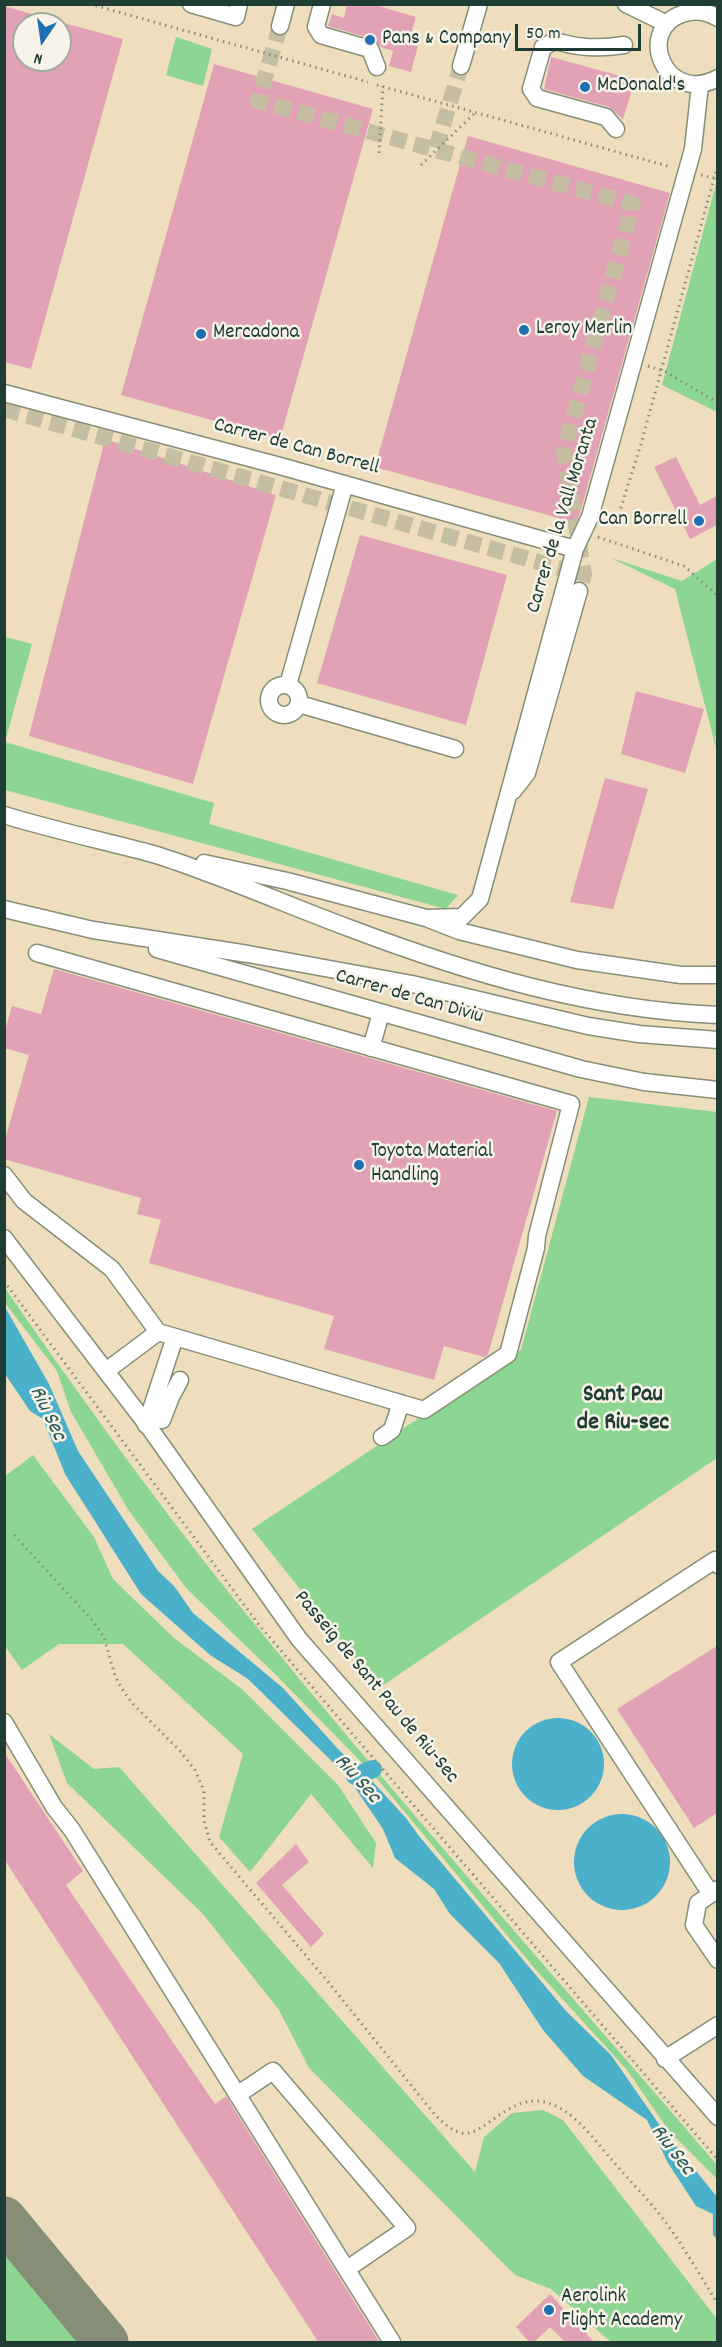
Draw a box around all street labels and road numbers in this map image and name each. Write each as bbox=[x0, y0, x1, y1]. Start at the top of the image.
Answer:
street label: Carrer de Can Borrell bbox=[210, 414, 382, 482]
street label: Carrer de la Vall Moranta bbox=[522, 415, 606, 617]
street label: Carrer de Can Diviu bbox=[332, 965, 486, 1031]
street label: Passeig de Sant Pau de Riu-Sec bbox=[287, 1587, 463, 1789]

